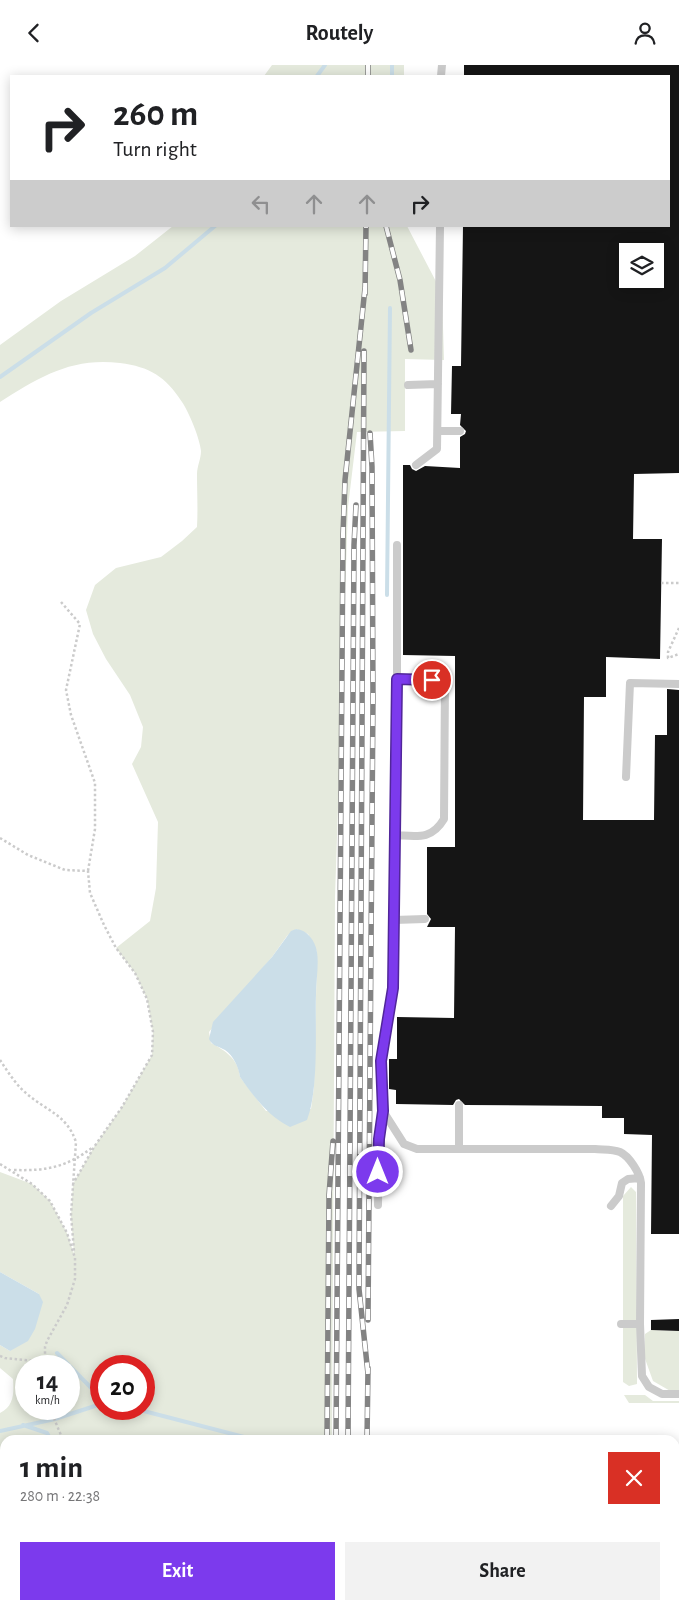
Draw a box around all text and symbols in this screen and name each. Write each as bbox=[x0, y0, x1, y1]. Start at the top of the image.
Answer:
icon: back bbox=[20, 19, 48, 47]
icon: person bbox=[631, 19, 659, 47]
text: Routely bbox=[306, 22, 373, 44]
icon: right bbox=[30, 95, 95, 160]
text: 260 m bbox=[113, 97, 198, 132]
text: Turn right bbox=[113, 138, 197, 160]
icon: left bbox=[247, 190, 275, 218]
icon: ahead bbox=[300, 190, 328, 218]
icon: ahead bbox=[353, 190, 381, 218]
icon: right bbox=[406, 190, 434, 218]
map controls bbox=[619, 243, 664, 288]
button: layers bbox=[619, 243, 664, 288]
pin bbox=[411, 659, 453, 701]
icon: arrive bbox=[418, 666, 446, 694]
position arrow bbox=[351, 1145, 403, 1197]
speed limit sign: 20 bbox=[90, 1355, 155, 1420]
text: 14 bbox=[37, 1369, 58, 1394]
text: km/h bbox=[35, 1394, 60, 1406]
button: close bbox=[608, 1452, 660, 1504]
text: 1 min bbox=[20, 1453, 83, 1483]
text: 280 m · 22:38 bbox=[20, 1488, 100, 1504]
button: Exit bbox=[20, 1542, 335, 1600]
button: Share bbox=[345, 1542, 660, 1600]

